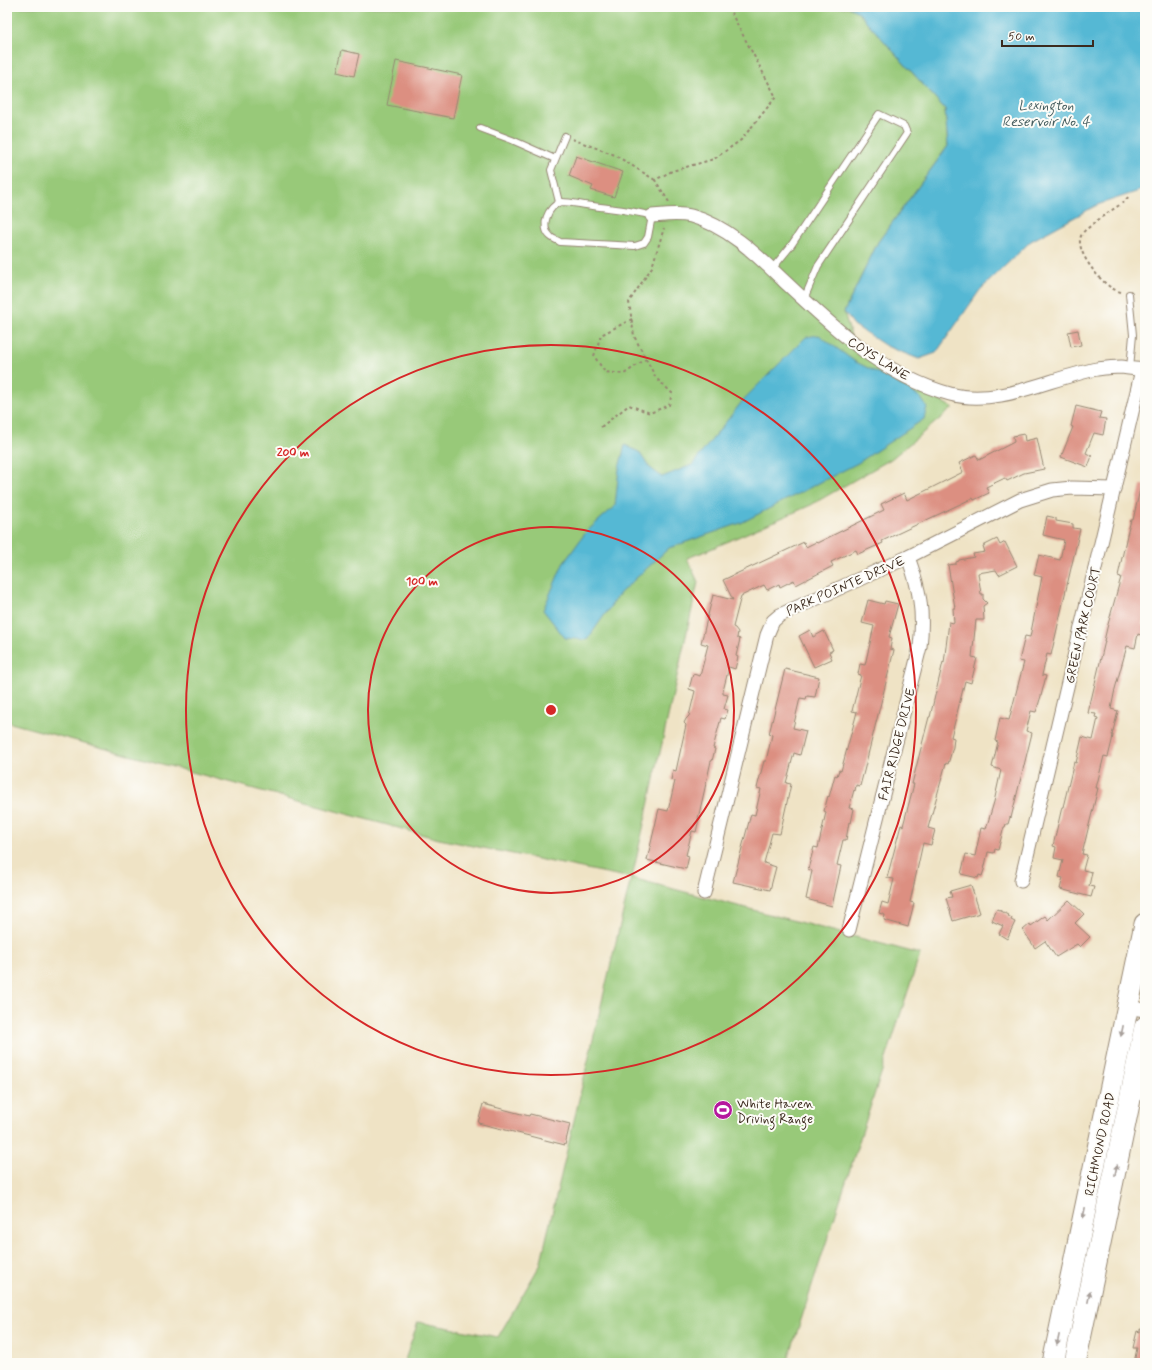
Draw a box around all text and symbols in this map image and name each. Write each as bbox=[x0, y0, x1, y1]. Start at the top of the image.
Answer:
scale bar bbox=[1002, 22, 1093, 48]
text: 50 m bbox=[1008, 29, 1035, 45]
water label: Lexington Reservoir No. 4 bbox=[1002, 97, 1091, 131]
street label: COYS LANE bbox=[844, 334, 912, 385]
text: 200 m bbox=[277, 445, 310, 461]
street label: PARK POINTE DRIVE bbox=[784, 553, 908, 620]
street label: GREEN PARK COURT bbox=[1062, 565, 1105, 685]
text: 100 m bbox=[406, 574, 439, 590]
street label: FAIR RIDGE DRIVE bbox=[875, 686, 920, 803]
centre of rings bbox=[544, 703, 558, 717]
one-way arrow bbox=[1119, 1025, 1125, 1037]
street label: RICHMOND ROAD bbox=[1081, 1091, 1120, 1198]
place label: White Haven Driving Range bbox=[737, 1096, 814, 1130]
sports icon: White Haven Driving Range bbox=[712, 1099, 734, 1121]
one-way arrow bbox=[1113, 1164, 1119, 1176]
one-way arrow bbox=[1081, 1207, 1087, 1219]
one-way arrow bbox=[1086, 1291, 1092, 1304]
one-way arrow bbox=[1054, 1334, 1060, 1346]

